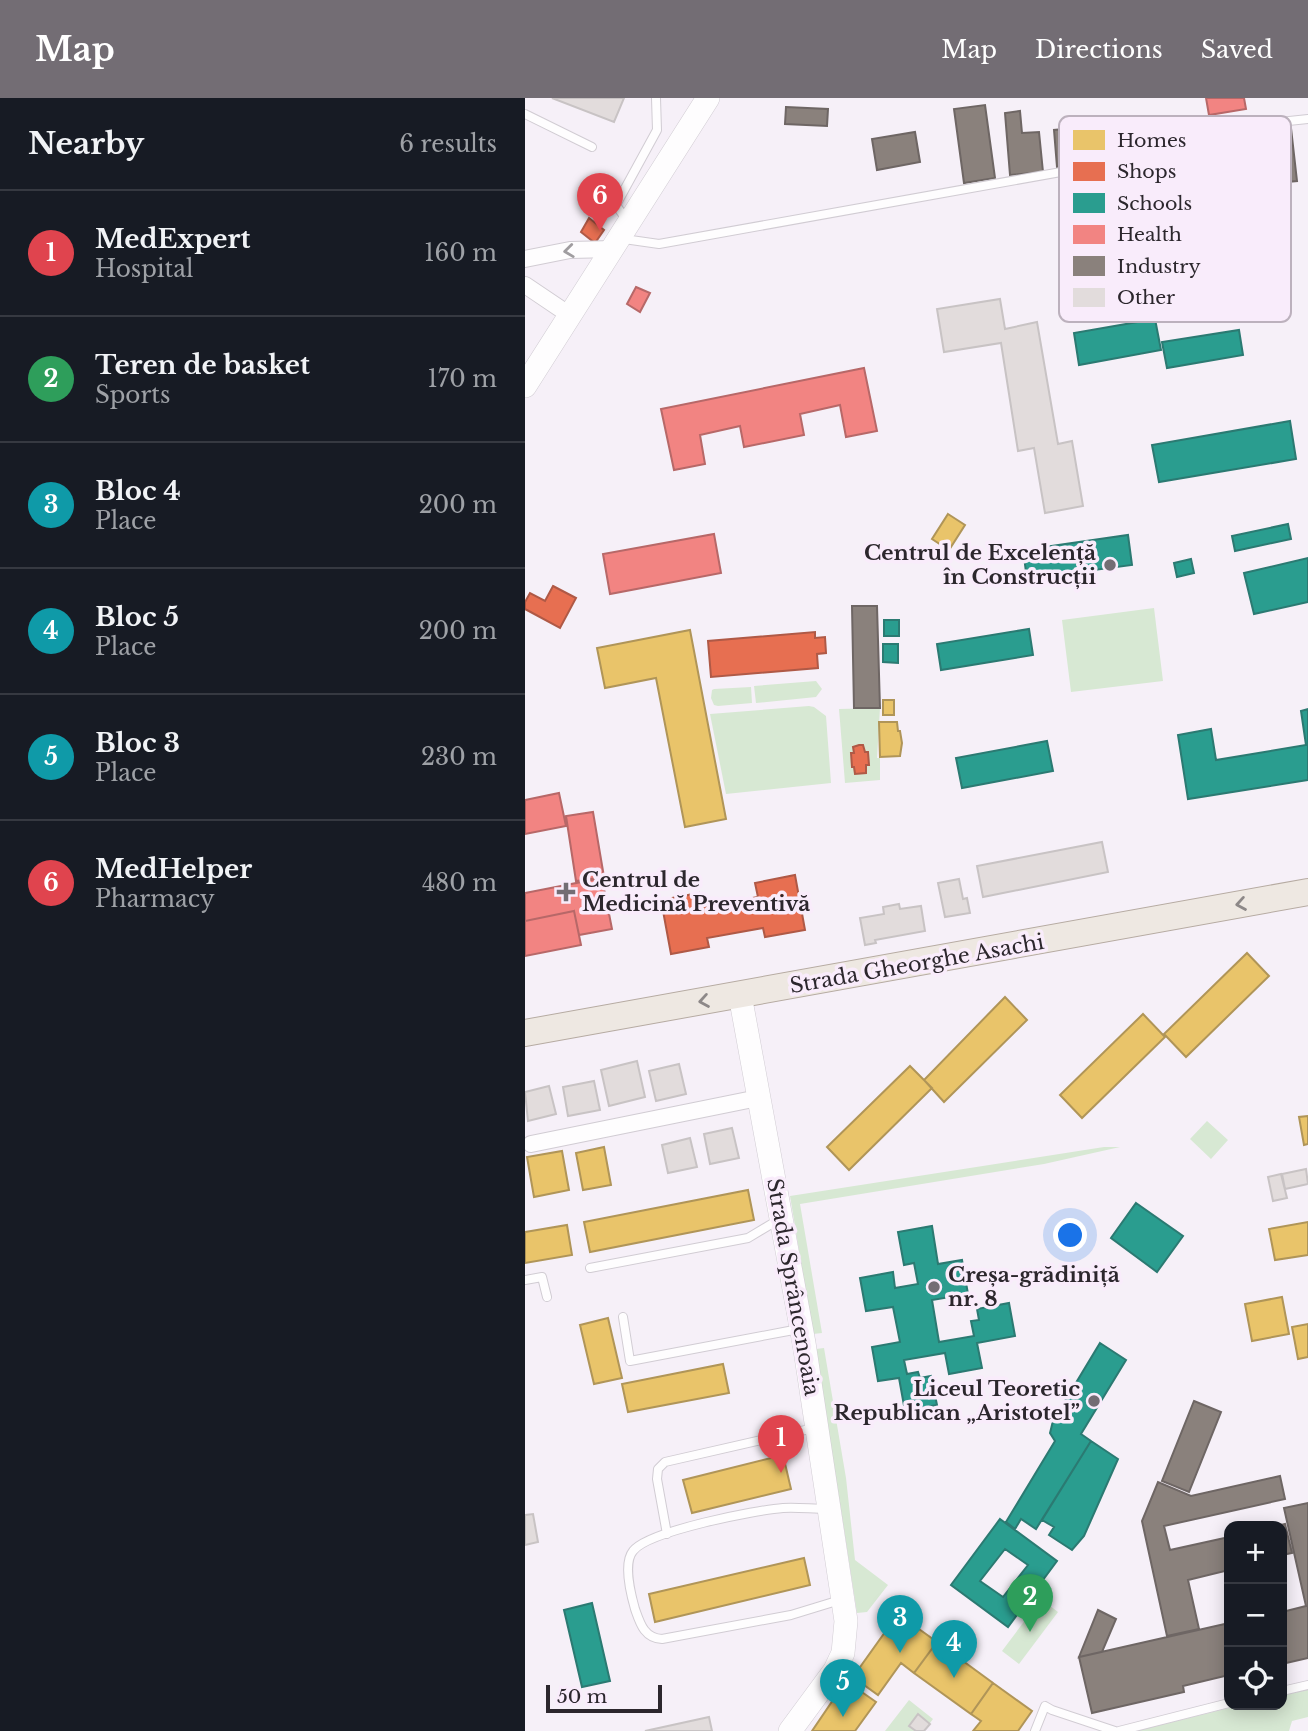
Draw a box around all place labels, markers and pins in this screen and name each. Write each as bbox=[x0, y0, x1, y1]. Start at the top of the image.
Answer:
pin: 6 bbox=[577, 173, 623, 231]
place label: Centrul de Excelență în Construcții bbox=[864, 540, 1096, 590]
marker: Centrul de Excelență în Construcții bbox=[1102, 557, 1118, 573]
place label: Centrul de Medicină Preventivă bbox=[582, 867, 810, 917]
marker: Centrul de Medicină Preventivă bbox=[556, 882, 576, 902]
place label: Creșa-grădiniță nr. 8 bbox=[948, 1262, 1120, 1312]
marker: Creșa-grădiniță nr. 8 bbox=[926, 1279, 942, 1295]
place label: Liceul Teoretic Republican „Aristotel” bbox=[834, 1376, 1080, 1426]
marker: Liceul Teoretic Republican „Aristotel” bbox=[1086, 1393, 1102, 1409]
pin: 1 bbox=[758, 1415, 804, 1473]
pin: 2 bbox=[1007, 1574, 1053, 1632]
pin: 3 bbox=[877, 1595, 923, 1653]
pin: 4 bbox=[931, 1620, 977, 1678]
pin: 5 bbox=[820, 1659, 866, 1717]

